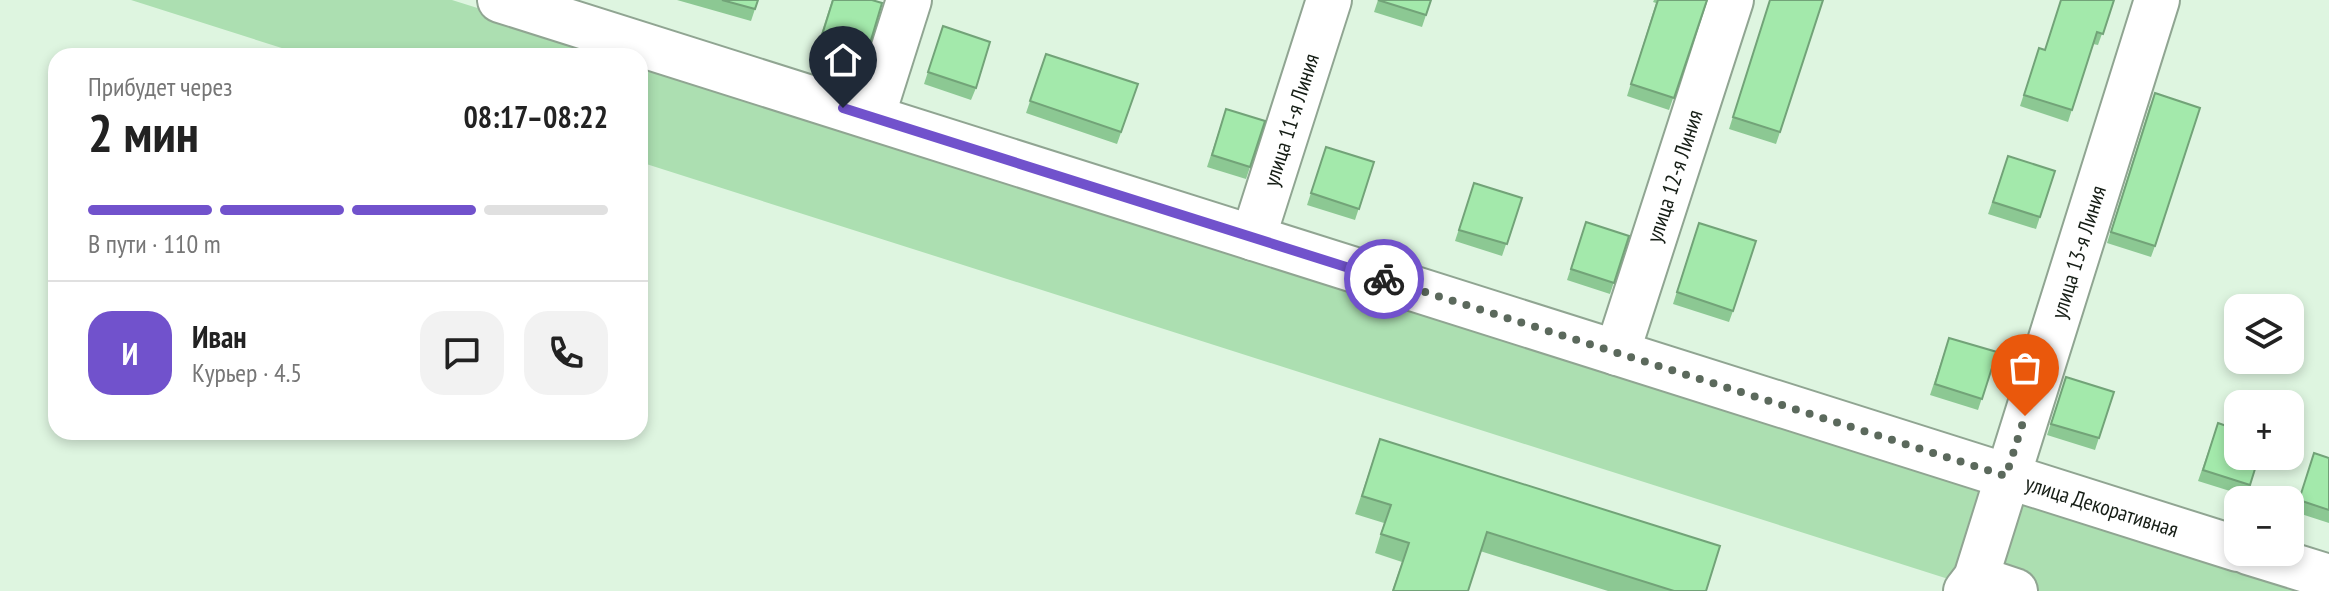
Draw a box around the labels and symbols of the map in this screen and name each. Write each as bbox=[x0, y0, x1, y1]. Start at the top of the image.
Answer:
pin bbox=[809, 26, 877, 108]
street label: улица 11-я Линия bbox=[1256, 50, 1325, 190]
street label: улица 12-я Линия bbox=[1640, 106, 1709, 246]
street label: улица 13-я Линия bbox=[2044, 182, 2112, 322]
courier bbox=[1344, 239, 1424, 319]
pin bbox=[1991, 334, 2059, 416]
street label: улица Декоративная bbox=[2022, 469, 2182, 543]

